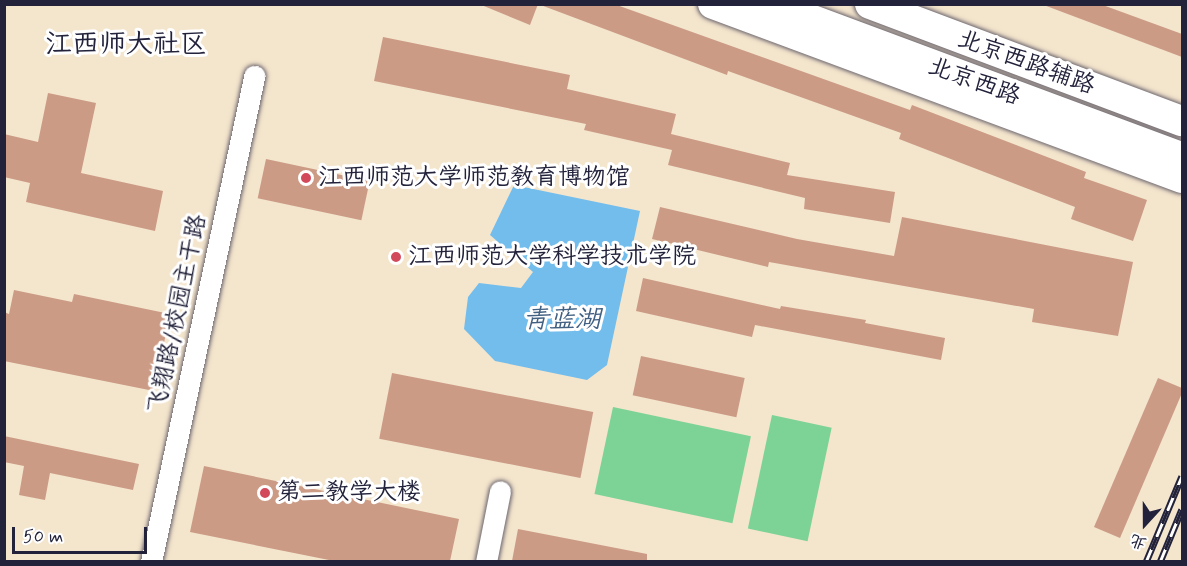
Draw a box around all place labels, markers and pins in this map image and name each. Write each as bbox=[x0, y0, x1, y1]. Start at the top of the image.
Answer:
place label: 江西师范大学师范教育博物馆 bbox=[318, 164, 630, 192]
marker: 江西师范大学师范教育博物馆 bbox=[299, 171, 313, 185]
place label: 江西师范大学科学技术学院 bbox=[408, 243, 696, 271]
marker: 江西师范大学科学技术学院 bbox=[389, 250, 403, 264]
place label: 第二教学大楼 bbox=[277, 479, 421, 507]
marker: 第二教学大楼 bbox=[258, 486, 272, 500]

